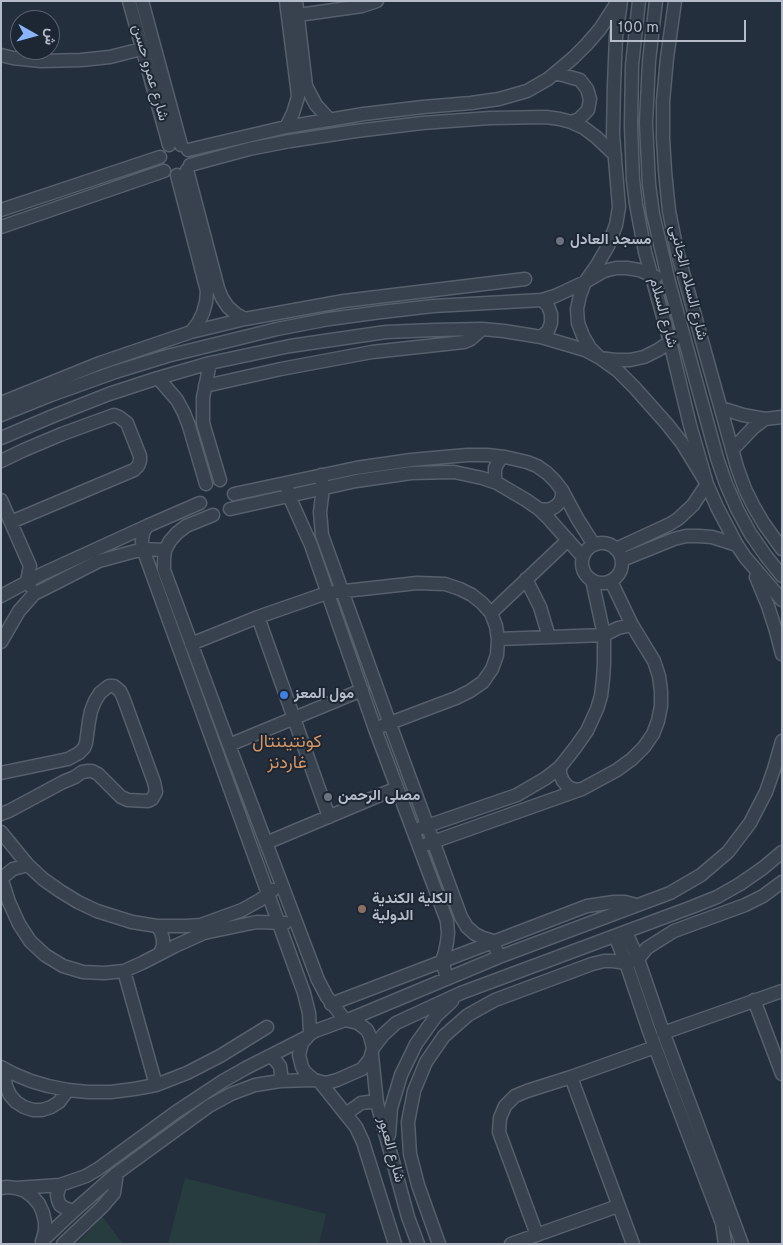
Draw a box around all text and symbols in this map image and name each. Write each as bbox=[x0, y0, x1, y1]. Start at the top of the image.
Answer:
north arrow bbox=[10, 10, 60, 60]
scale bar bbox=[613, 10, 749, 42]
text: 100 m bbox=[618, 19, 659, 38]
street label: شارع عمرو حسن bbox=[127, 23, 171, 123]
text: ش bbox=[40, 27, 59, 46]
street label: شارع السلام الجانبى bbox=[664, 223, 710, 343]
place label: مسجد العادل bbox=[570, 232, 651, 250]
marker: مسجد العادل bbox=[554, 235, 566, 247]
street label: شارع السلام bbox=[644, 276, 680, 350]
place label: مول المعز bbox=[294, 686, 354, 704]
marker: مول المعز bbox=[278, 689, 290, 701]
district label: كونتيننتال غاردنز bbox=[252, 732, 322, 774]
place label: مصلى الرحمن bbox=[338, 788, 420, 806]
marker: مصلى الرحمن bbox=[322, 791, 334, 803]
place label: الكلية الكندية الدولية bbox=[372, 891, 452, 926]
marker: الكلية الكندية الدولية bbox=[356, 903, 368, 915]
street label: شارع العبور bbox=[373, 1115, 407, 1185]

